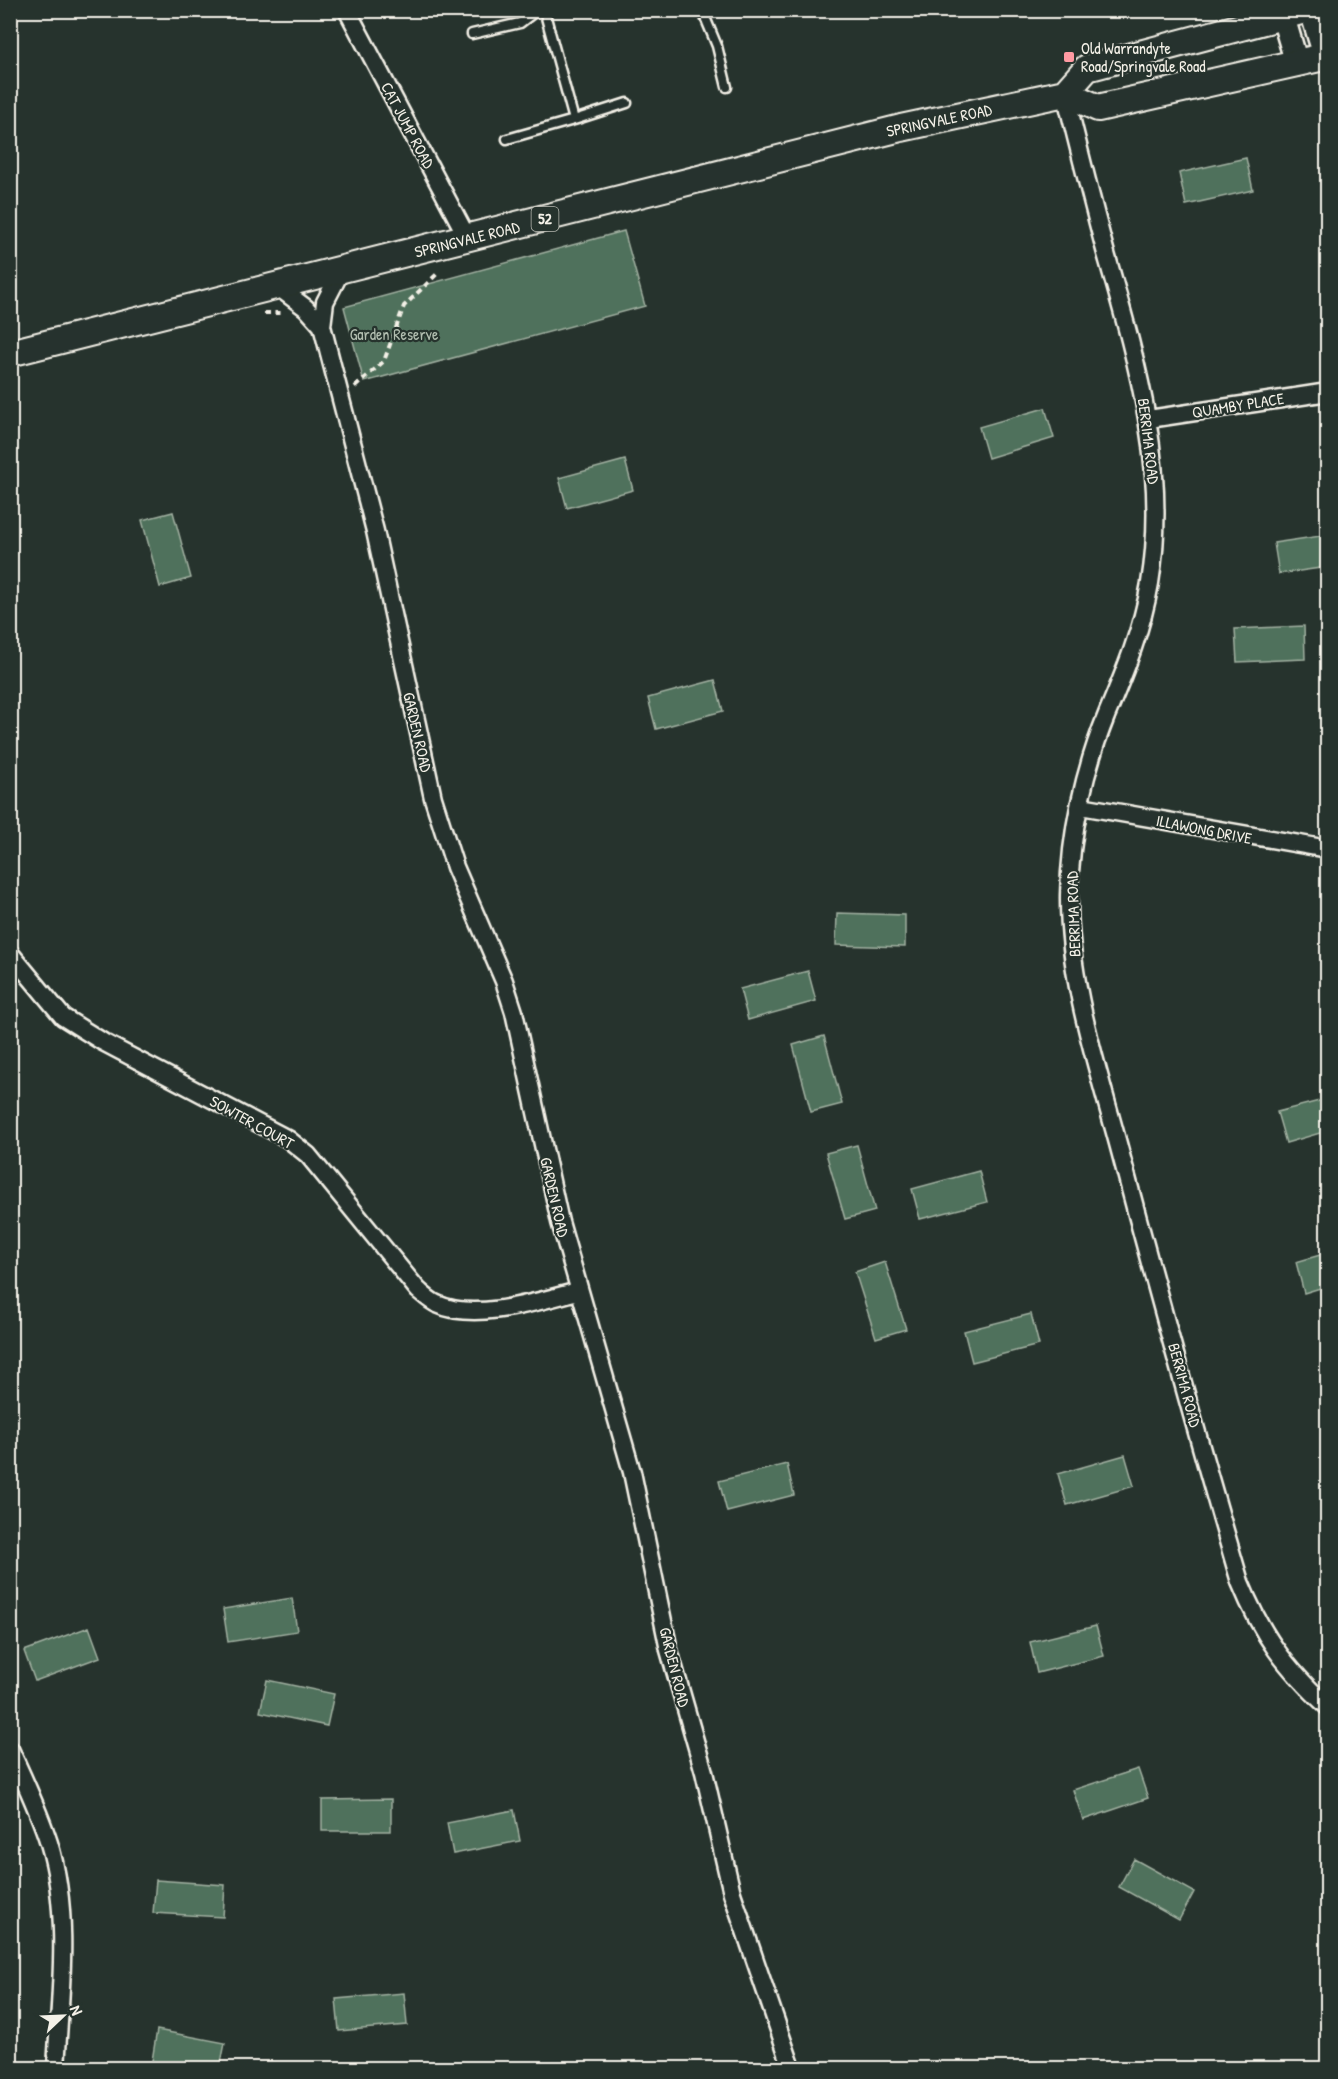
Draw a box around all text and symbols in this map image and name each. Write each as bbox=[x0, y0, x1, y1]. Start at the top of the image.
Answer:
place label: Old Warrandyte Road/Springvale Road bbox=[1081, 37, 1205, 77]
marker: Old Warrandyte Road/Springvale Road bbox=[1062, 50, 1076, 64]
street label: CAT JUMP ROAD bbox=[376, 78, 440, 172]
street label: SPRINGVALE ROAD bbox=[884, 98, 994, 142]
road number: 52 bbox=[532, 207, 558, 231]
street label: SPRINGVALE ROAD bbox=[412, 215, 522, 263]
park label: Garden Reserve bbox=[350, 323, 439, 345]
street label: QUAMBY PLACE bbox=[1190, 387, 1286, 423]
street label: BERRIMA ROAD bbox=[1133, 397, 1165, 485]
street label: GARDEN ROAD bbox=[398, 690, 438, 774]
street label: ILLAWONG DRIVE bbox=[1154, 809, 1254, 849]
street label: BERRIMA ROAD bbox=[1060, 870, 1085, 957]
street label: SOWTER COURT bbox=[206, 1090, 298, 1154]
street label: GARDEN ROAD bbox=[535, 1155, 575, 1239]
street label: BERRIMA ROAD bbox=[1163, 1341, 1207, 1430]
street label: GARDEN ROAD bbox=[655, 1625, 696, 1709]
north arrow bbox=[33, 1986, 93, 2046]
text: N bbox=[65, 2002, 89, 2019]

